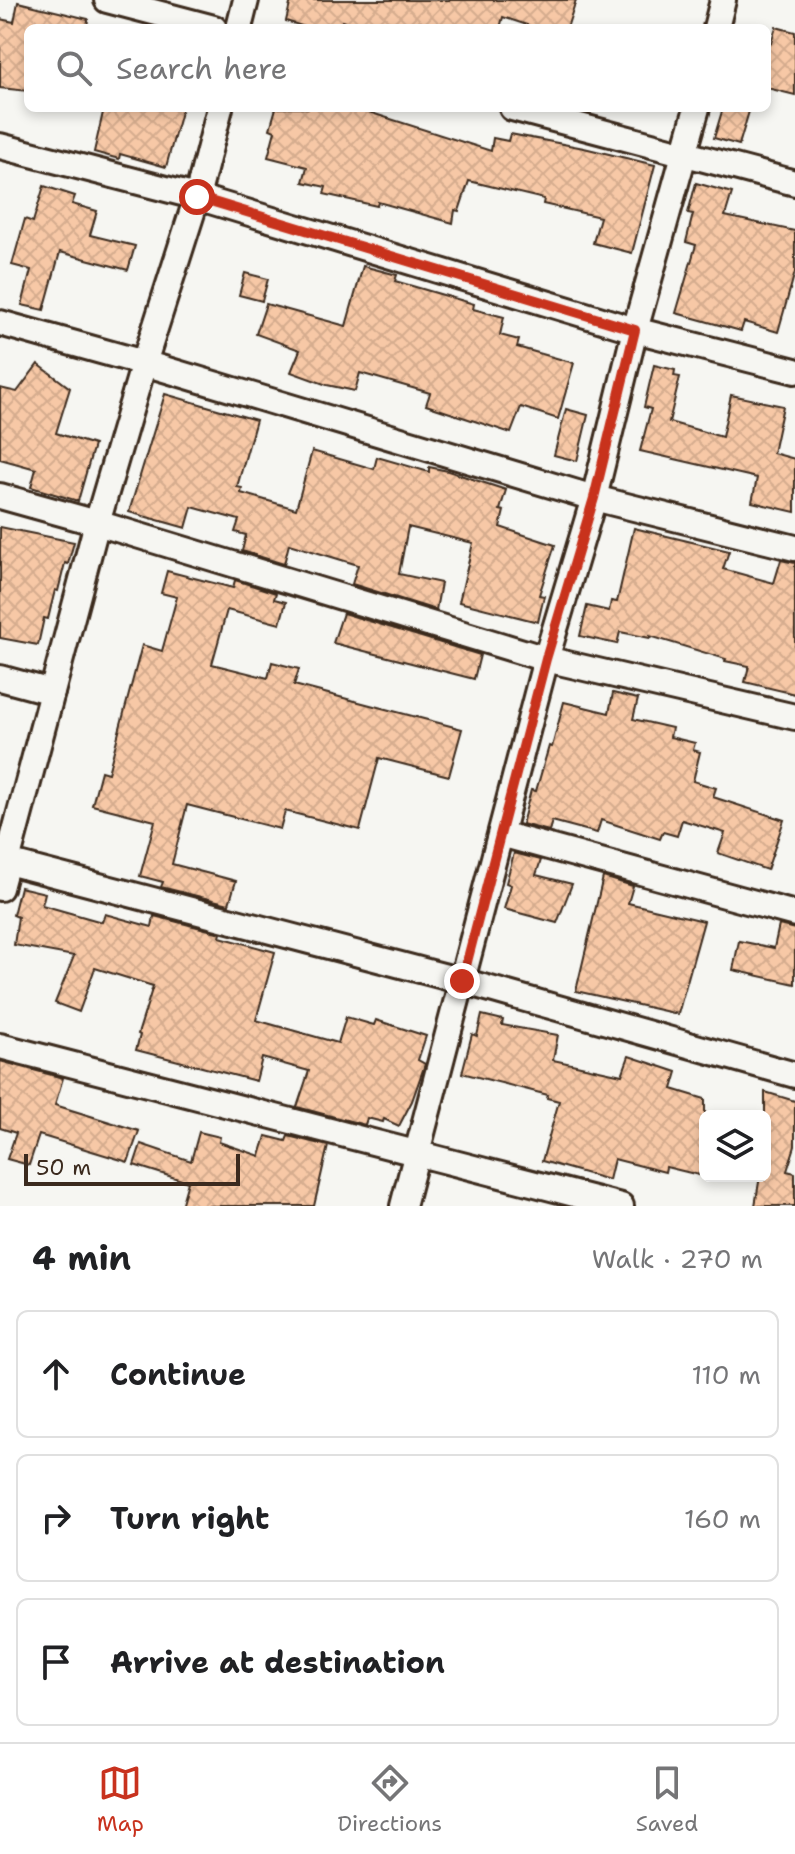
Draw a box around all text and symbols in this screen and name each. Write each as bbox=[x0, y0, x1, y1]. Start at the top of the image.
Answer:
search box bbox=[24, 24, 771, 112]
icon: search bbox=[52, 46, 96, 90]
text: Search here bbox=[116, 48, 287, 89]
route start bbox=[179, 179, 215, 215]
route end bbox=[444, 963, 480, 999]
map controls bbox=[699, 1110, 771, 1182]
button: layers bbox=[699, 1110, 771, 1182]
scale bar bbox=[24, 1150, 240, 1186]
text: 50 m bbox=[36, 1153, 91, 1182]
text: 4 min bbox=[32, 1235, 131, 1281]
text: Walk · 270 m bbox=[592, 1241, 763, 1276]
icon: ahead bbox=[34, 1352, 78, 1396]
text: Continue bbox=[110, 1354, 246, 1395]
text: 110 m bbox=[691, 1357, 761, 1392]
icon: right bbox=[34, 1496, 78, 1540]
text: Turn right bbox=[110, 1498, 269, 1539]
text: 160 m bbox=[684, 1501, 761, 1536]
icon: arrive bbox=[34, 1640, 78, 1684]
text: Arrive at destination bbox=[110, 1642, 445, 1683]
tab: Map bbox=[97, 1761, 144, 1838]
tab: Directions bbox=[337, 1761, 442, 1838]
tab: Saved bbox=[636, 1761, 698, 1838]

